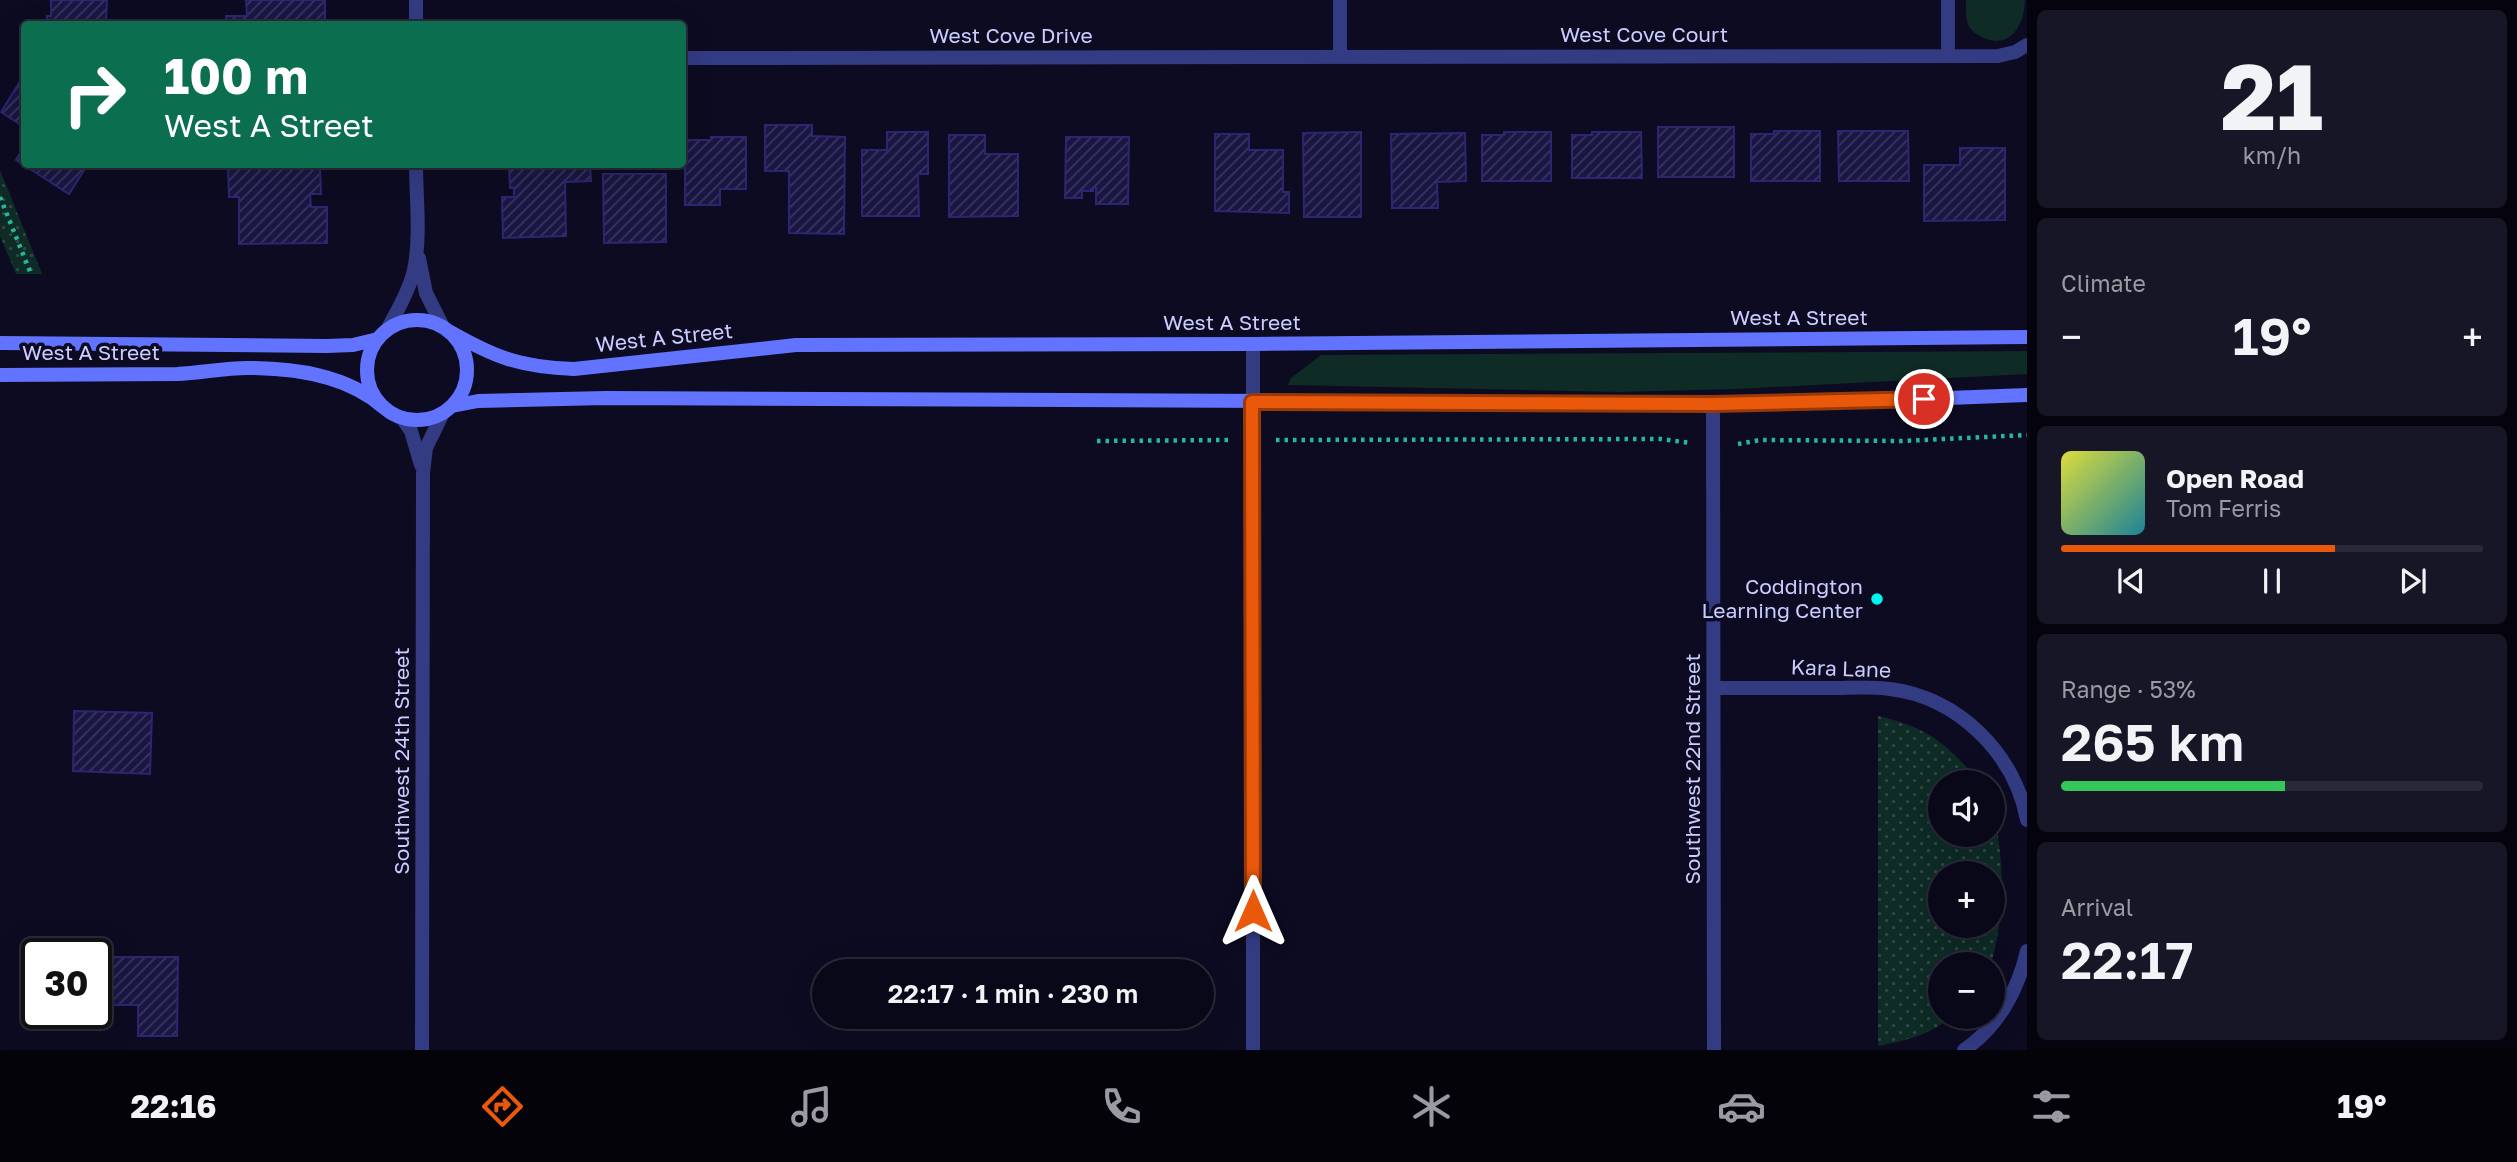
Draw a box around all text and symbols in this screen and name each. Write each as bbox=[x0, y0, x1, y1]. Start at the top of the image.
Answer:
street label: West Cove Court bbox=[1560, 21, 1728, 47]
street label: West Cove Drive bbox=[929, 22, 1093, 48]
text: 21 bbox=[2221, 41, 2323, 150]
text: 100 m bbox=[164, 46, 308, 105]
icon: right bbox=[49, 49, 140, 140]
text: West A Street bbox=[164, 106, 374, 144]
text: km/h bbox=[2243, 141, 2301, 169]
text: Climate bbox=[2061, 269, 2146, 297]
street label: West A Street bbox=[1730, 304, 1868, 330]
text: 19° bbox=[2233, 304, 2311, 366]
street label: West A Street bbox=[1163, 309, 1301, 335]
text: − bbox=[2061, 314, 2082, 359]
text: + bbox=[2462, 314, 2483, 359]
street label: West A Street bbox=[594, 317, 734, 357]
street label: West A Street bbox=[22, 339, 160, 365]
pin bbox=[1894, 369, 1954, 429]
icon: arrive bbox=[1905, 380, 1943, 418]
text: Open Road bbox=[2166, 463, 2304, 494]
text: Tom Ferris bbox=[2166, 494, 2281, 522]
icon: previous bbox=[2112, 562, 2150, 600]
icon: pause bbox=[2253, 562, 2291, 600]
icon: next bbox=[2394, 562, 2432, 600]
place label: Coddington Learning Center bbox=[1701, 573, 1863, 623]
marker: Coddington Learning Center bbox=[1869, 591, 1885, 607]
street label: Southwest 24th Street bbox=[388, 647, 414, 875]
street label: Southwest 22nd Street bbox=[1679, 653, 1705, 885]
street label: Kara Lane bbox=[1790, 653, 1892, 683]
text: Range · 53% bbox=[2061, 675, 2196, 703]
text: 265 km bbox=[2061, 710, 2244, 772]
map controls bbox=[1928, 770, 2005, 1029]
button: sound bbox=[1928, 770, 2005, 847]
button: + bbox=[1928, 861, 2005, 938]
position arrow bbox=[1216, 874, 1290, 948]
text: Arrival bbox=[2061, 893, 2133, 921]
text: 22:17 bbox=[2061, 928, 2194, 990]
speed limit sign: 30 bbox=[21, 938, 112, 1029]
button: − bbox=[1928, 952, 2005, 1029]
text: 22:17 · 1 min · 230 m bbox=[888, 978, 1138, 1009]
icon: directions bbox=[478, 1082, 527, 1131]
icon: music bbox=[787, 1082, 836, 1131]
icon: phone bbox=[1097, 1082, 1146, 1131]
icon: climate bbox=[1407, 1082, 1456, 1131]
icon: car bbox=[1717, 1082, 1766, 1131]
icon: filters bbox=[2027, 1082, 2076, 1131]
text: 22:16 bbox=[130, 1087, 217, 1125]
text: 19° bbox=[2337, 1087, 2387, 1125]

